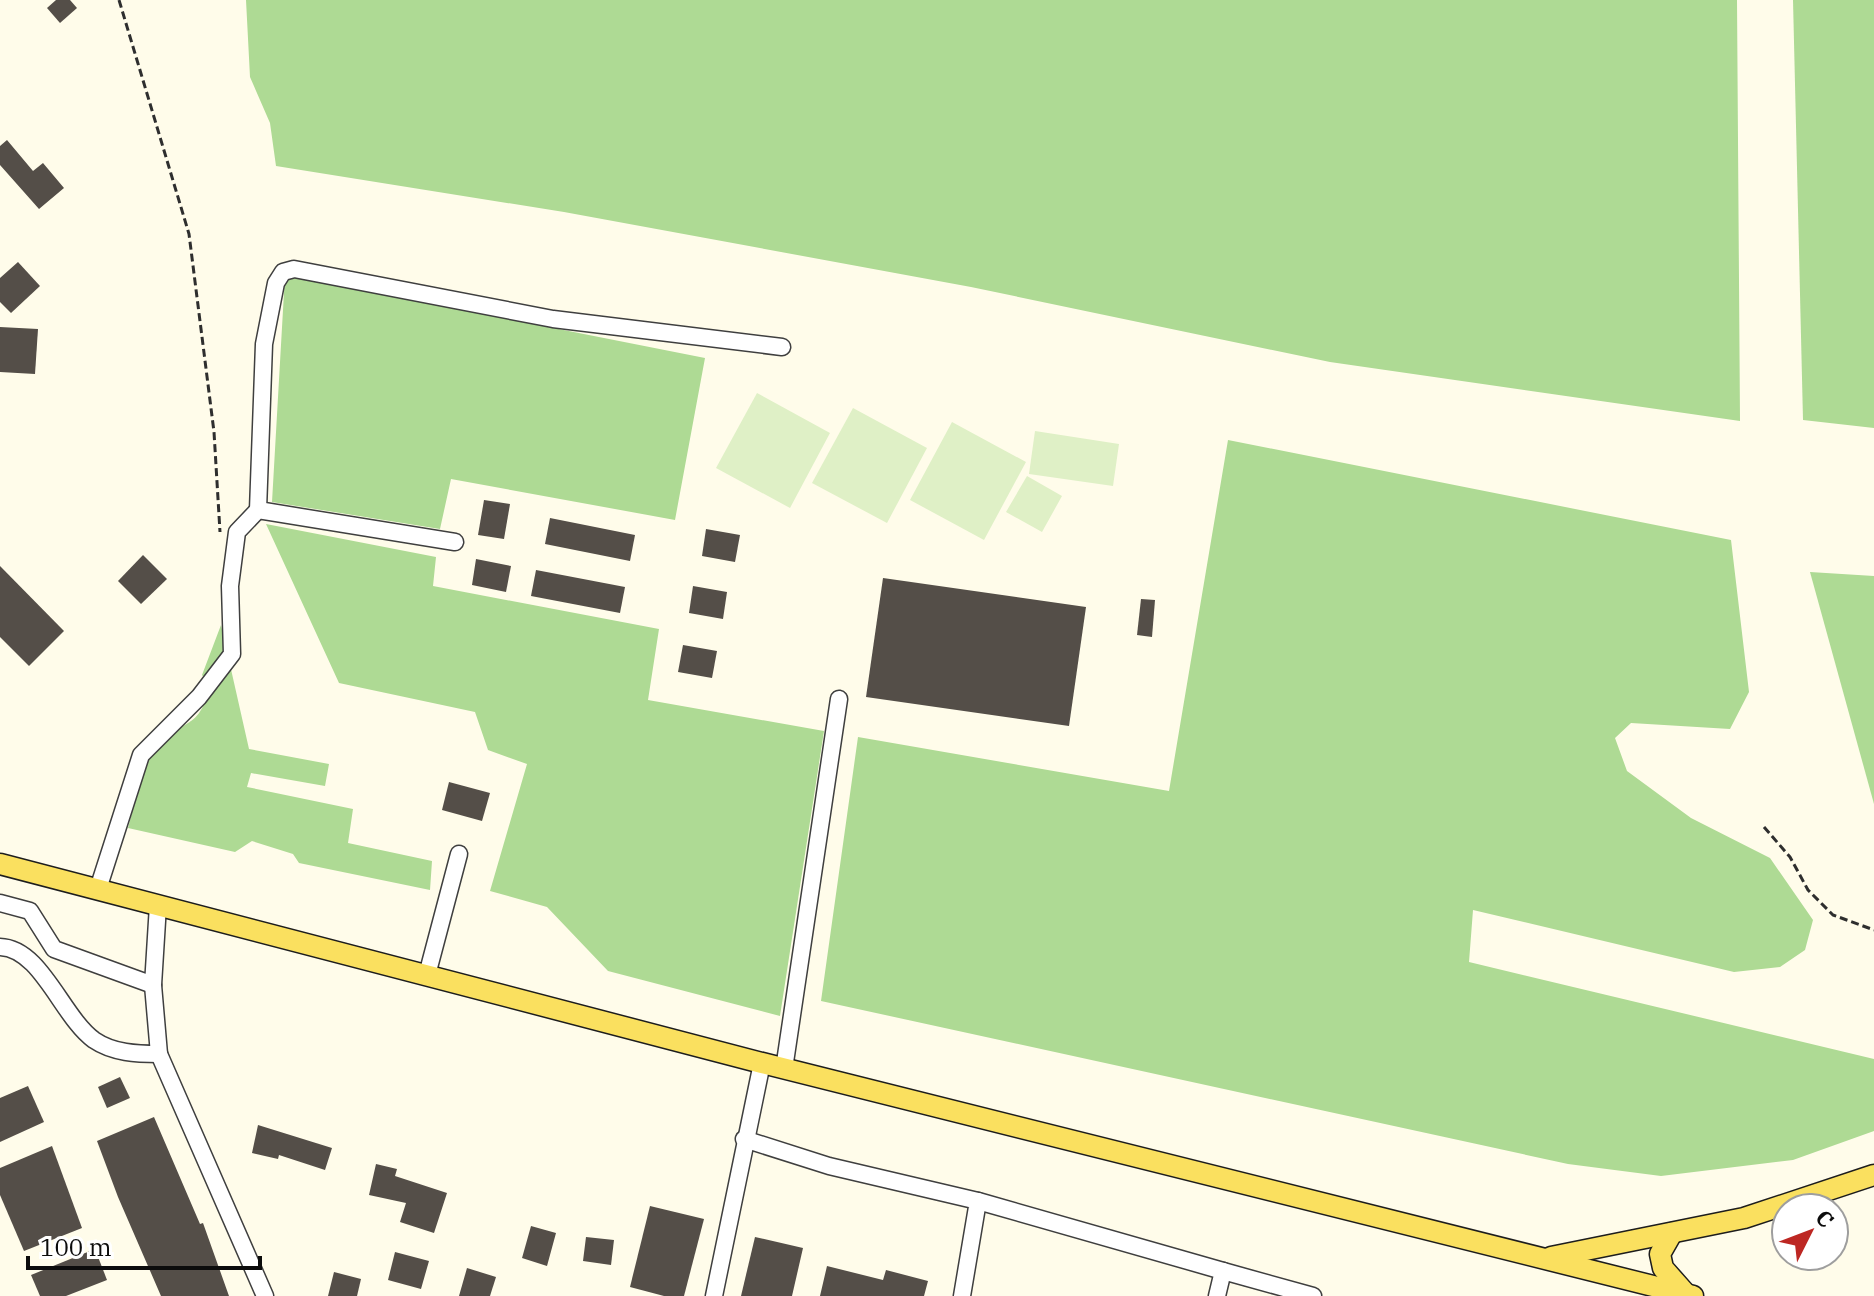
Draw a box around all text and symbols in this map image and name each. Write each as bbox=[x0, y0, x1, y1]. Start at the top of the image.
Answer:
north arrow bbox=[1770, 1192, 1850, 1272]
text: С bbox=[1810, 1203, 1841, 1233]
scale bar bbox=[28, 1220, 260, 1270]
text: 100 m bbox=[40, 1231, 112, 1263]

